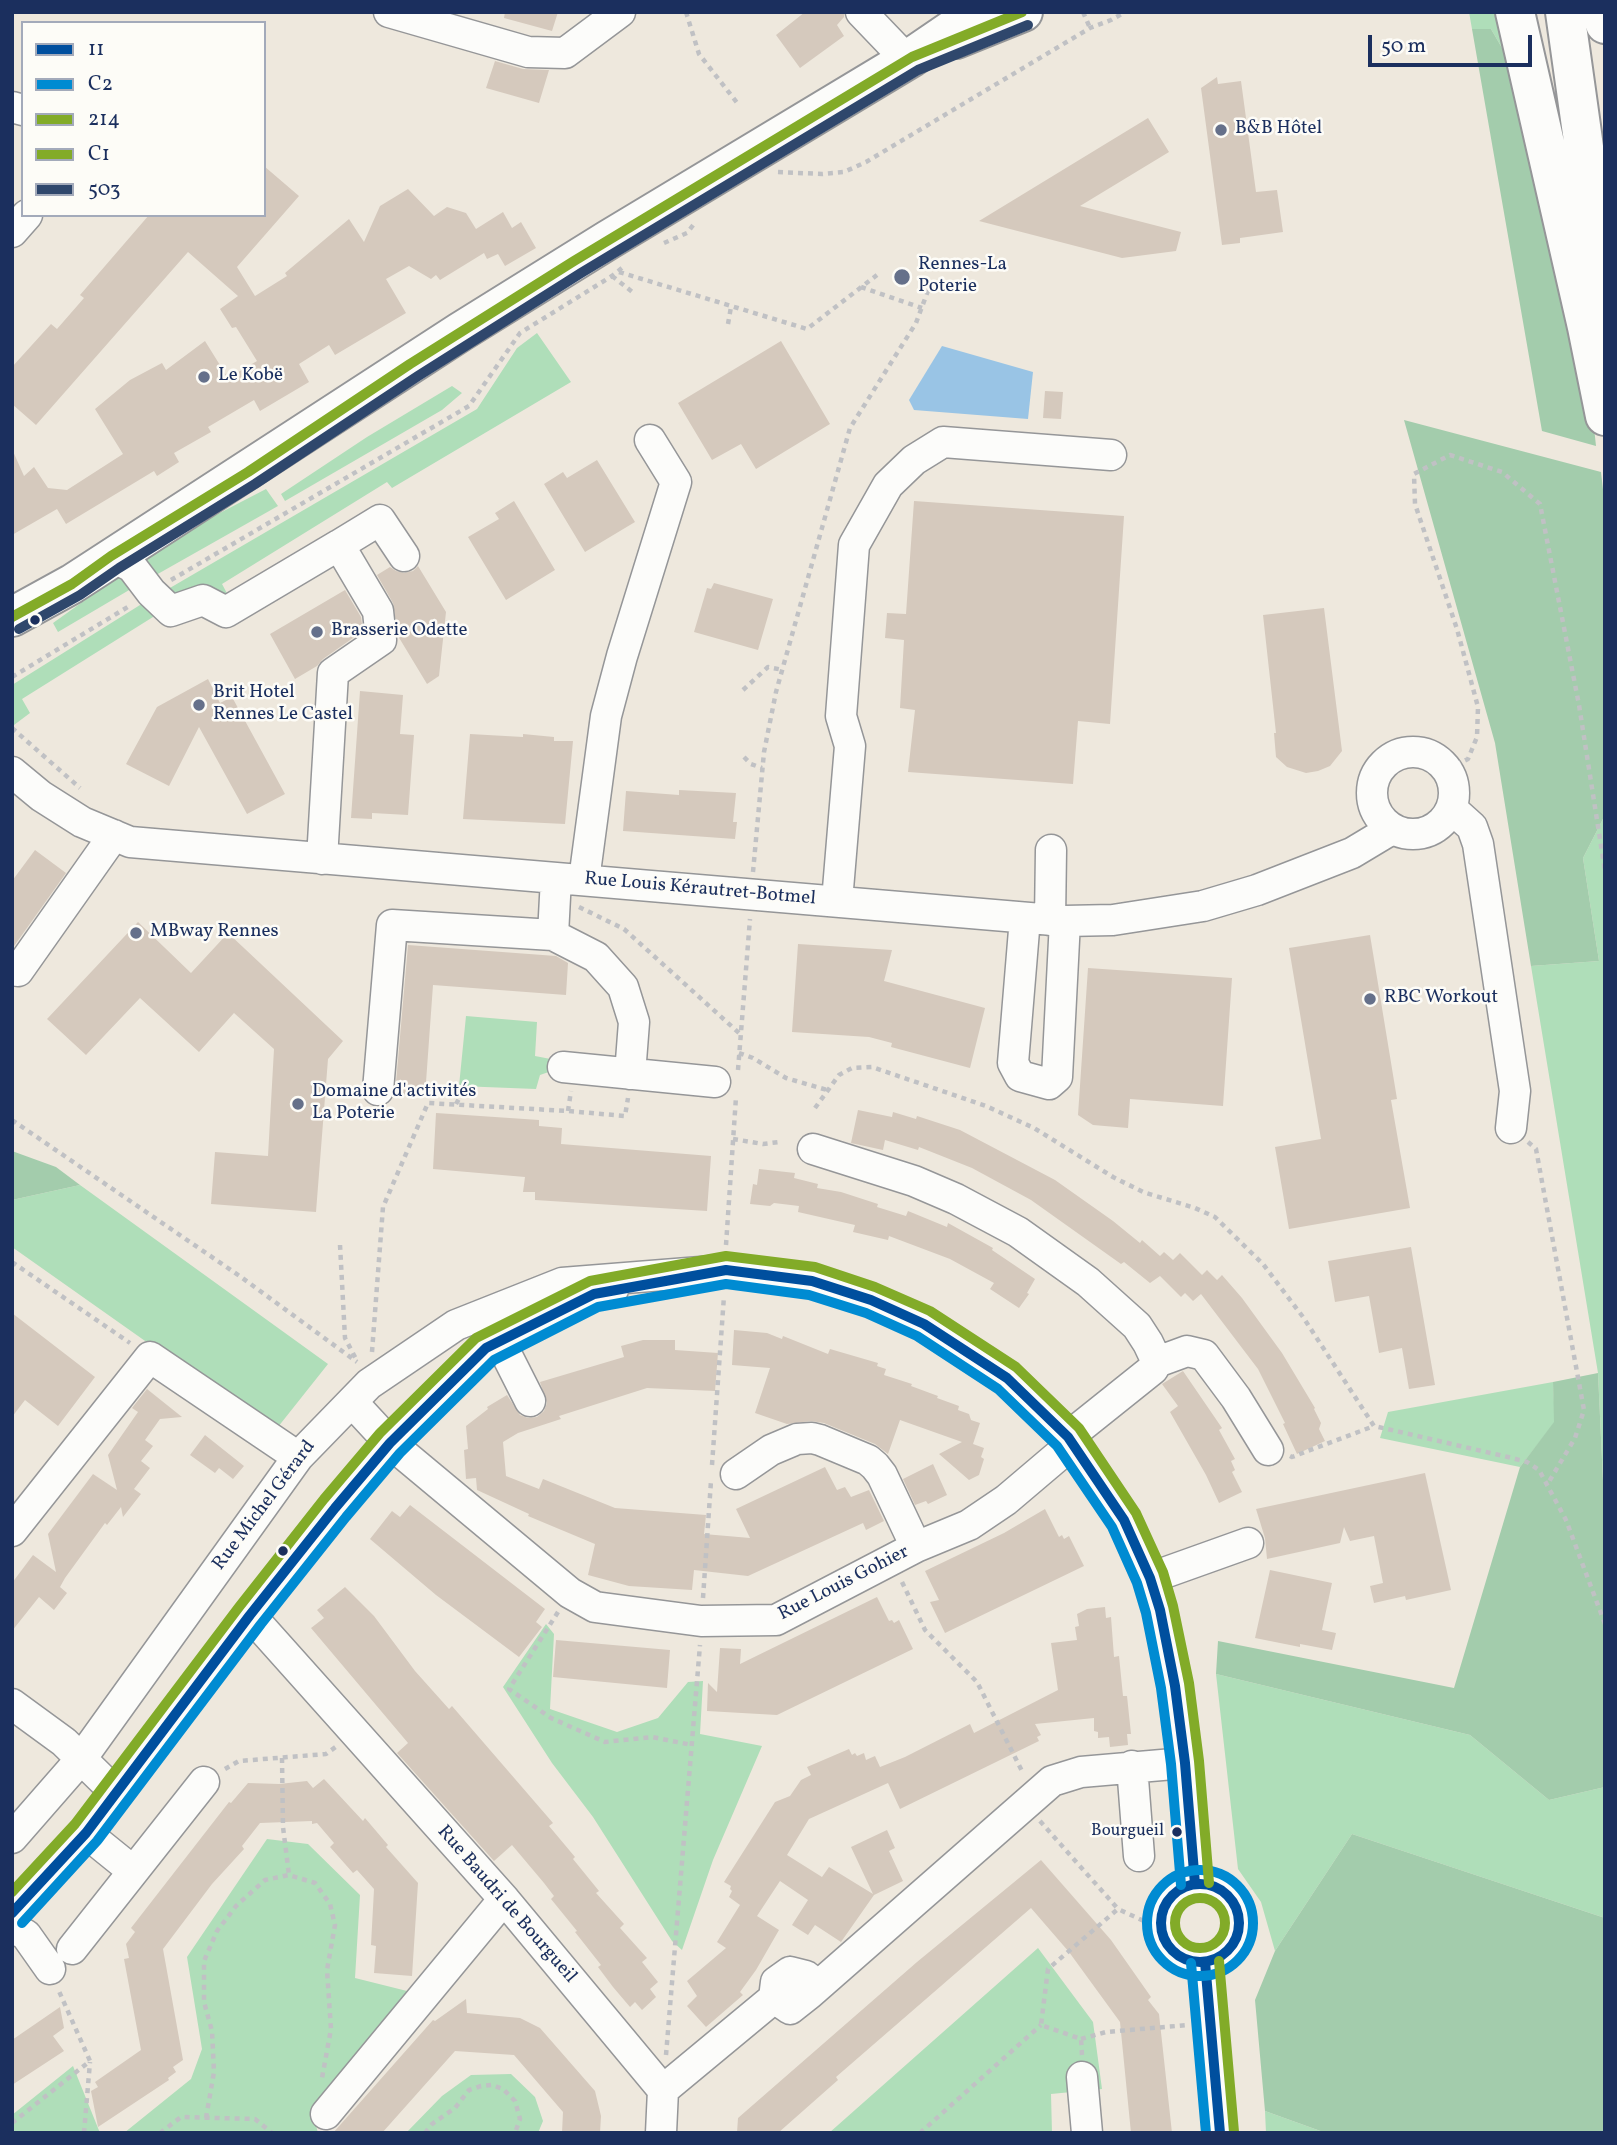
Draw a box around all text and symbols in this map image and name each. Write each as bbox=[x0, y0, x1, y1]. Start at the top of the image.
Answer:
legend bbox=[21, 21, 266, 217]
scale bar bbox=[1372, 21, 1536, 65]
text: 50 m bbox=[1381, 32, 1426, 61]
text: 11 bbox=[88, 35, 104, 64]
text: C2 bbox=[88, 70, 113, 99]
text: 214 bbox=[88, 105, 120, 134]
place label: B&B Hôtel bbox=[1235, 119, 1322, 141]
marker: B&B Hôtel bbox=[1213, 122, 1229, 138]
text: C1 bbox=[88, 140, 110, 169]
text: 503 bbox=[88, 175, 121, 204]
place label: Rennes-La Poterie bbox=[918, 255, 1007, 299]
marker: Rennes-La Poterie bbox=[892, 267, 912, 287]
place label: Le Kobë bbox=[218, 366, 283, 388]
marker: Le Kobë bbox=[196, 369, 212, 385]
unlabelled marker bbox=[28, 613, 42, 627]
place label: Brasserie Odette bbox=[331, 621, 468, 643]
marker: Brasserie Odette bbox=[309, 624, 325, 640]
place label: Brit Hotel Rennes Le Castel bbox=[213, 683, 353, 727]
marker: Brit Hotel Rennes Le Castel bbox=[191, 697, 207, 713]
street label: Rue Louis Kérautret-Botmel bbox=[583, 869, 817, 911]
place label: MBway Rennes bbox=[150, 922, 279, 944]
marker: MBway Rennes bbox=[128, 925, 144, 941]
place label: RBC Workout bbox=[1384, 988, 1498, 1010]
marker: RBC Workout bbox=[1362, 991, 1378, 1007]
place label: Domaine d'activités La Poterie bbox=[312, 1082, 476, 1126]
marker: Domaine d'activités La Poterie bbox=[290, 1096, 306, 1112]
street label: Rue Michel Gérard bbox=[209, 1437, 321, 1575]
street label: Rue Louis Gohier bbox=[775, 1541, 913, 1627]
unlabelled marker bbox=[276, 1544, 290, 1558]
street label: Rue Baudri de Bourgueil bbox=[431, 1821, 581, 1989]
place label: Bourgueil bbox=[1091, 1822, 1164, 1842]
marker: Bourgueil bbox=[1170, 1825, 1184, 1839]

